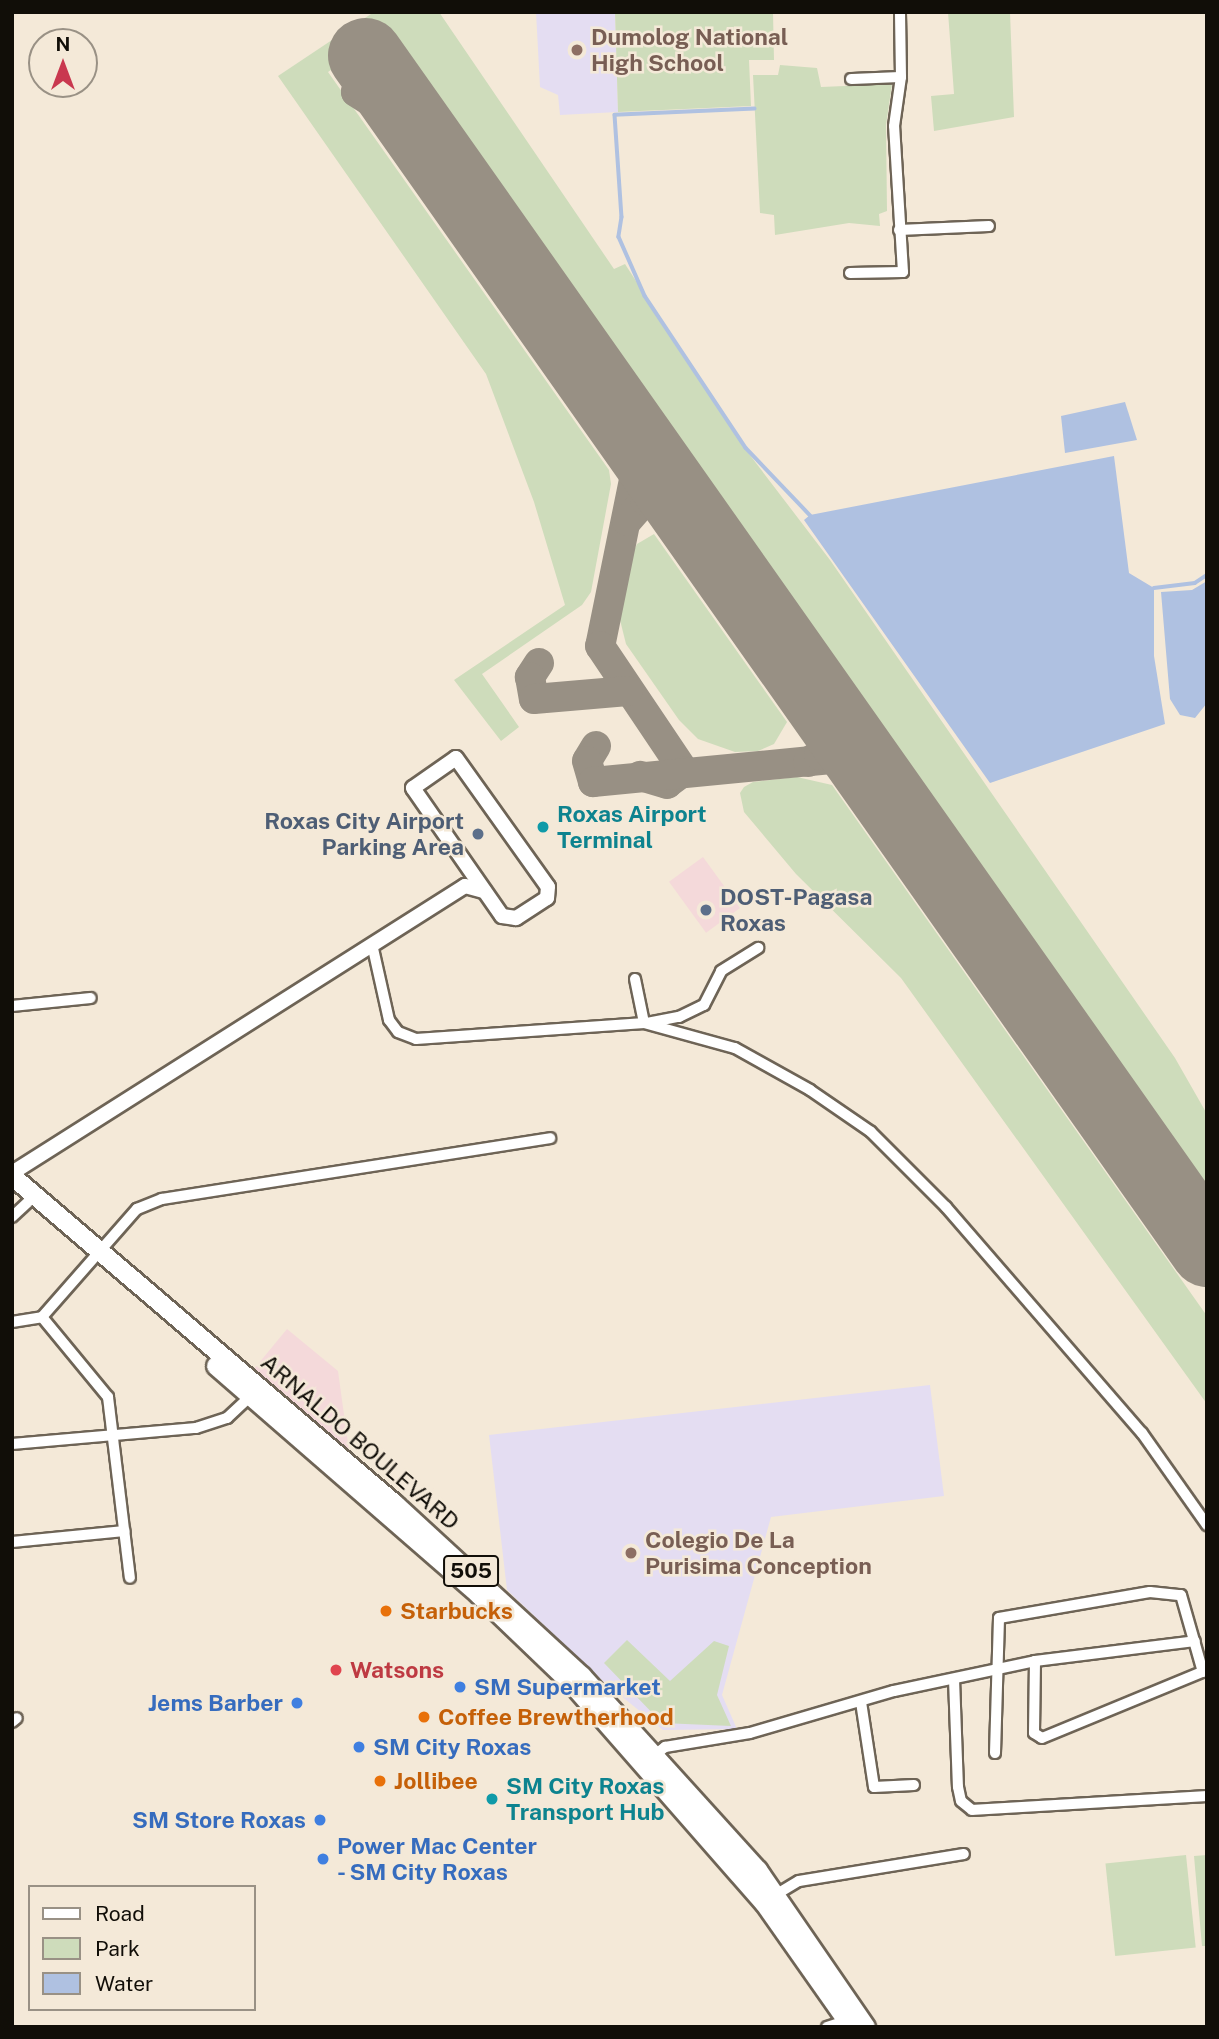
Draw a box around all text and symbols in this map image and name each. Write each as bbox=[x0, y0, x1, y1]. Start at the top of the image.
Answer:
place label: Dumolog National High School bbox=[591, 23, 788, 77]
north arrow bbox=[28, 28, 98, 98]
text: N bbox=[56, 33, 70, 55]
marker: Dumolog National High School bbox=[569, 42, 585, 58]
place label: Roxas Airport Terminal bbox=[557, 800, 707, 854]
place label: Roxas City Airport Parking Area bbox=[264, 807, 464, 861]
marker: Roxas Airport Terminal bbox=[535, 819, 551, 835]
marker: Roxas City Airport Parking Area bbox=[470, 826, 486, 842]
place label: DOST-Pagasa Roxas bbox=[720, 883, 873, 937]
marker: DOST-Pagasa Roxas bbox=[698, 902, 714, 918]
street label: ARNALDO BOULEVARD bbox=[255, 1348, 465, 1536]
place label: Colegio De La Purisima Conception bbox=[645, 1526, 872, 1580]
marker: Colegio De La Purisima Conception bbox=[623, 1545, 639, 1561]
road number: 505 bbox=[443, 1554, 499, 1588]
place label: Starbucks bbox=[400, 1597, 513, 1625]
marker: Starbucks bbox=[378, 1603, 394, 1619]
place label: Watsons bbox=[350, 1656, 444, 1684]
marker: Watsons bbox=[328, 1662, 344, 1678]
place label: SM Supermarket bbox=[474, 1673, 661, 1701]
marker: SM Supermarket bbox=[452, 1679, 468, 1695]
place label: Jems Barber bbox=[148, 1689, 283, 1717]
marker: Jems Barber bbox=[289, 1695, 305, 1711]
place label: Coffee Brewtherhood bbox=[438, 1703, 674, 1731]
marker: Coffee Brewtherhood bbox=[416, 1709, 432, 1725]
place label: SM City Roxas bbox=[373, 1733, 532, 1761]
marker: SM City Roxas bbox=[351, 1739, 367, 1755]
place label: Jollibee bbox=[394, 1767, 478, 1795]
place label: SM City Roxas Transport Hub bbox=[506, 1772, 665, 1826]
marker: Jollibee bbox=[372, 1773, 388, 1789]
marker: SM City Roxas Transport Hub bbox=[484, 1791, 500, 1807]
place label: SM Store Roxas bbox=[132, 1806, 306, 1834]
marker: SM Store Roxas bbox=[312, 1812, 328, 1828]
place label: Power Mac Center - SM City Roxas bbox=[337, 1832, 537, 1886]
marker: Power Mac Center - SM City Roxas bbox=[315, 1851, 331, 1867]
legend bbox=[28, 1885, 256, 2011]
text: Road bbox=[95, 1901, 145, 1926]
text: Park bbox=[95, 1936, 140, 1961]
text: Water bbox=[95, 1971, 153, 1996]

